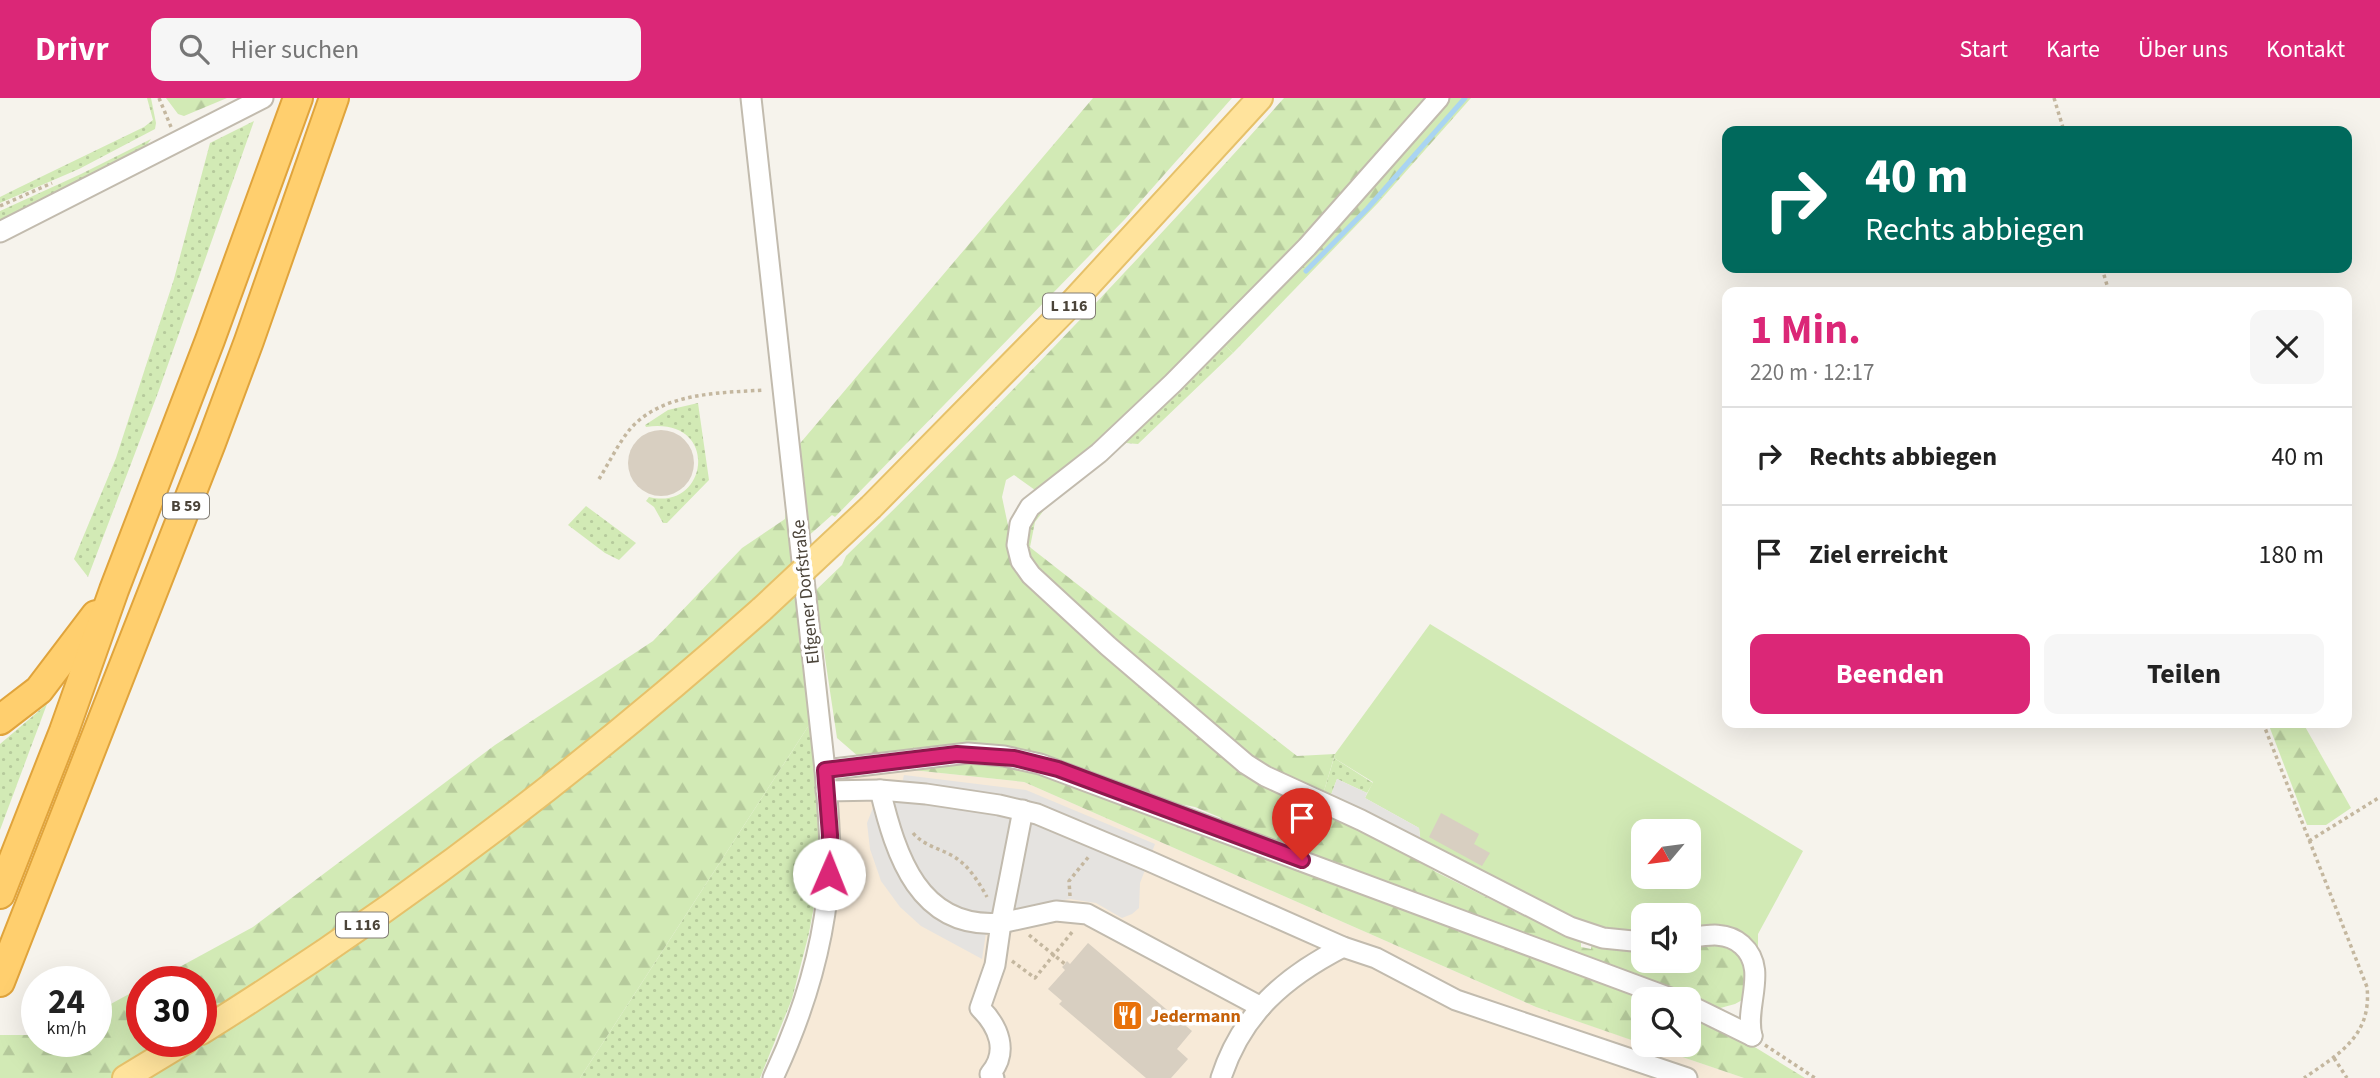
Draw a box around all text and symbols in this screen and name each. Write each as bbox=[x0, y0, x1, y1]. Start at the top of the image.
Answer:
search box bbox=[151, 18, 641, 81]
text: Drivr bbox=[35, 26, 109, 73]
icon: search bbox=[175, 30, 213, 68]
text: Hier suchen bbox=[231, 31, 359, 68]
text: Start bbox=[1960, 32, 2008, 67]
text: Karte bbox=[2046, 32, 2100, 67]
text: Über uns bbox=[2138, 32, 2228, 67]
text: Kontakt bbox=[2266, 32, 2345, 67]
text: 40 m bbox=[1865, 142, 1969, 212]
icon: right bbox=[1750, 154, 1841, 245]
text: Rechts abbiegen bbox=[1865, 207, 2085, 253]
road number: L 116 bbox=[1043, 294, 1095, 318]
text: 1 Min. bbox=[1750, 300, 1861, 360]
button: close bbox=[2250, 310, 2324, 384]
text: 220 m · 12:17 bbox=[1750, 356, 1874, 389]
icon: right bbox=[1750, 437, 1788, 475]
text: Rechts abbiegen bbox=[1809, 438, 1997, 475]
text: 40 m bbox=[2271, 438, 2324, 475]
road number: B 59 bbox=[163, 494, 209, 518]
street label: Elfgener Dorfstraße bbox=[786, 518, 826, 666]
icon: arrive bbox=[1750, 535, 1788, 573]
text: Ziel erreicht bbox=[1809, 536, 1948, 573]
text: 180 m bbox=[2258, 536, 2324, 573]
button: Beenden bbox=[1750, 634, 2030, 714]
button: Teilen bbox=[2044, 634, 2324, 714]
pin bbox=[1272, 788, 1332, 860]
icon: arrive bbox=[1283, 799, 1321, 837]
north arrow bbox=[1631, 819, 1701, 889]
map controls bbox=[1631, 819, 1701, 1057]
position arrow bbox=[792, 837, 866, 911]
button: sound bbox=[1631, 903, 1701, 973]
road number: L 116 bbox=[336, 912, 388, 938]
speed limit sign: 30 bbox=[126, 966, 217, 1057]
text: 24 bbox=[48, 977, 85, 1027]
button: search bbox=[1631, 987, 1701, 1057]
restaurant icon: Jedermann bbox=[1110, 999, 1144, 1033]
place label: Jedermann bbox=[1150, 1004, 1241, 1029]
text: km/h bbox=[47, 1016, 86, 1041]

